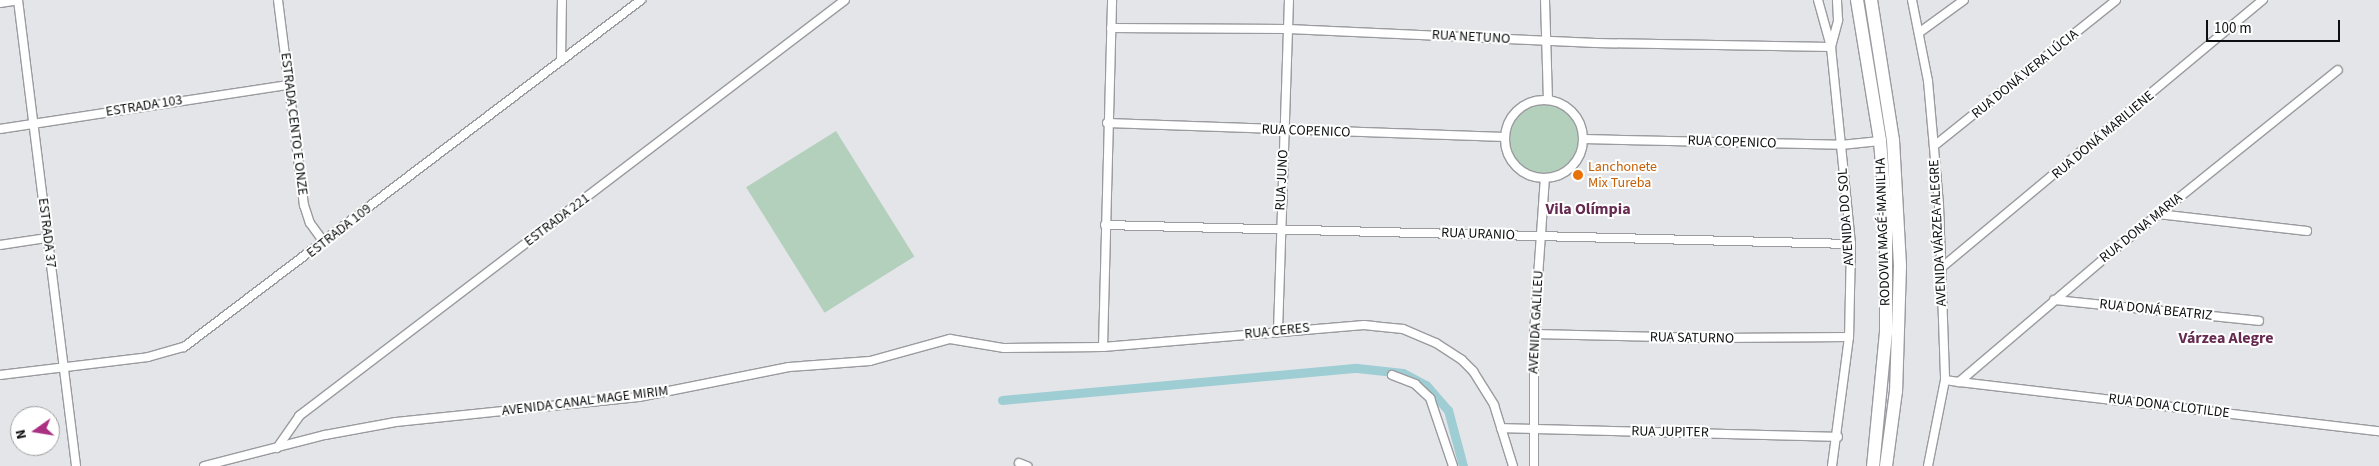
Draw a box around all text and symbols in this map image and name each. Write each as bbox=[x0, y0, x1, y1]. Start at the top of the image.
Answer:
scale bar bbox=[2209, 10, 2343, 42]
text: 100 m bbox=[2214, 18, 2252, 39]
street label: RUA DONÁ VERA LÚCIA bbox=[1968, 26, 2082, 122]
street label: RUA NETUNO bbox=[1431, 27, 1511, 47]
street label: ESTRADA CENTO E ONZE bbox=[277, 52, 311, 196]
street label: RUA DONÁ MARILIENE bbox=[2048, 87, 2158, 183]
street label: ESTRADA 103 bbox=[104, 92, 184, 120]
street label: RUA COPENICO bbox=[1261, 121, 1351, 141]
street label: RUA COPENICO bbox=[1687, 132, 1777, 152]
street label: RUA JUNO bbox=[1272, 149, 1292, 211]
street label: RODOVIA MAGÉ-MANILHA bbox=[1872, 158, 1894, 306]
place label: Lanchonete Mix Tureba bbox=[1588, 159, 1657, 192]
street label: AVENIDA VÁRZEA ALEGRE bbox=[1926, 159, 1950, 307]
street label: AVENIDA DO SOL bbox=[1834, 168, 1858, 266]
marker: Lanchonete Mix Tureba bbox=[1572, 169, 1584, 181]
street label: ESTRADA 221 bbox=[521, 190, 593, 250]
street label: RUA DONA MARIA bbox=[2096, 190, 2186, 266]
street label: ESTRADA 37 bbox=[34, 197, 60, 269]
district label: Vila Olímpia bbox=[1545, 199, 1631, 219]
street label: ESTRADA 109 bbox=[303, 201, 375, 261]
street label: RUA URANIO bbox=[1441, 224, 1515, 244]
street label: AVENIDA GALILEU bbox=[1525, 270, 1547, 374]
street label: RUA DONÁ BEATRIZ bbox=[2099, 296, 2213, 324]
street label: RUA CERES bbox=[1244, 319, 1310, 343]
district label: Várzea Alegre bbox=[2179, 328, 2273, 348]
street label: RUA SATURNO bbox=[1650, 329, 1734, 347]
street label: AVENIDA CANAL MAGE MIRIM bbox=[501, 382, 669, 420]
street label: RUA DONA CLOTILDE bbox=[2107, 390, 2231, 422]
north arrow bbox=[10, 406, 60, 456]
street label: RUA JUPITER bbox=[1631, 423, 1709, 441]
text: N bbox=[11, 427, 32, 441]

